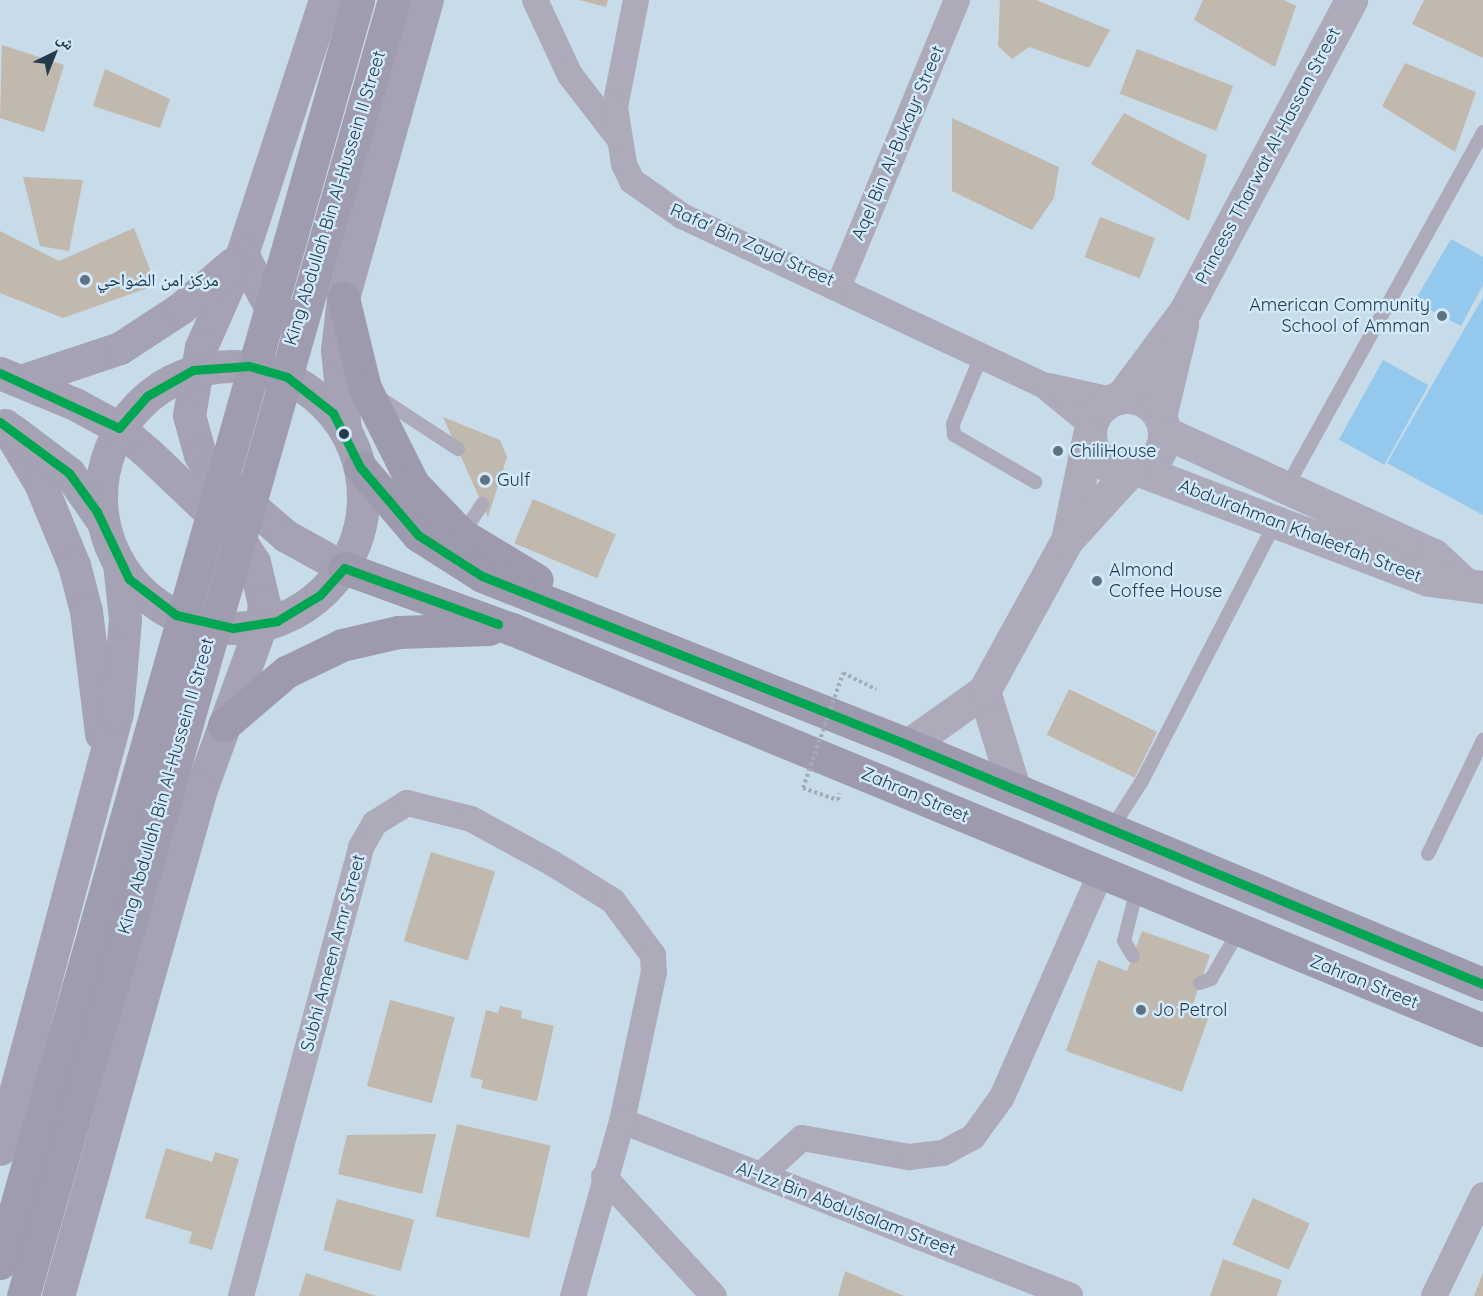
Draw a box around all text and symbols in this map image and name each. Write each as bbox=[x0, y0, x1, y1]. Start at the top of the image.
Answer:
north arrow bbox=[24, 24, 84, 84]
street label: Princess Tharwat Al-Hassan Street bbox=[1191, 24, 1345, 288]
text: ش bbox=[53, 28, 79, 54]
street label: Aqel Bin Al-Bukayr Street bbox=[847, 43, 949, 243]
street label: King Abdullah Bin Al-Hussein II Street bbox=[280, 48, 390, 348]
street label: Rafa' Bin Zayd Street bbox=[667, 199, 837, 291]
place label: مركز امن الضواحي bbox=[97, 269, 219, 291]
marker: مركز امن الضواحي bbox=[78, 273, 92, 287]
place label: American Community School of Amman bbox=[1249, 295, 1430, 338]
marker: American Community School of Amman bbox=[1435, 309, 1449, 323]
unlabelled marker bbox=[338, 428, 350, 440]
place label: ChiliHouse bbox=[1070, 440, 1157, 462]
marker: ChiliHouse bbox=[1051, 444, 1065, 458]
place label: Gulf bbox=[497, 469, 530, 491]
marker: Gulf bbox=[478, 473, 492, 487]
street label: Abdulrahman Khaleefah Street bbox=[1176, 475, 1424, 587]
place label: Almond Coffee House bbox=[1109, 560, 1223, 602]
marker: Almond Coffee House bbox=[1090, 574, 1104, 588]
street label: King Abdullah Bin Al-Hussein II Street bbox=[113, 635, 219, 937]
street label: Zahran Street bbox=[858, 763, 972, 827]
street label: Subhi Ameen Amr Street bbox=[296, 852, 370, 1054]
street label: Zahran Street bbox=[1307, 950, 1421, 1014]
place label: Jo Petrol bbox=[1153, 999, 1227, 1021]
marker: Jo Petrol bbox=[1134, 1003, 1148, 1017]
street label: Al-Izz Bin Abdulsalam Street bbox=[733, 1157, 959, 1261]

